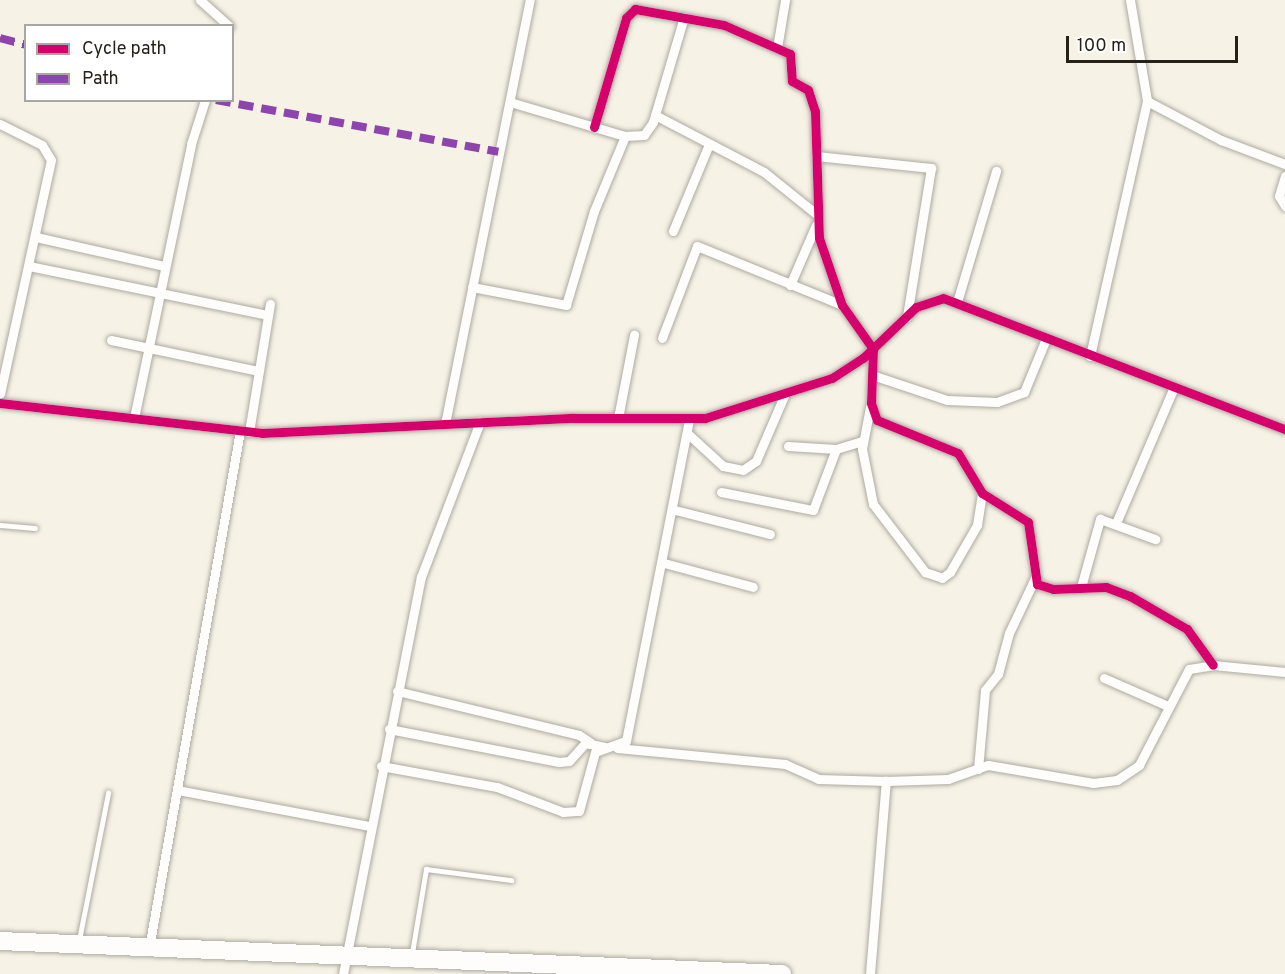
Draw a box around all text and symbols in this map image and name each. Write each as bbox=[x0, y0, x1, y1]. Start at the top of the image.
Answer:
legend bbox=[24, 24, 234, 102]
scale bar bbox=[1069, 24, 1242, 62]
text: 100 m bbox=[1077, 35, 1126, 58]
text: Cycle path bbox=[82, 38, 167, 61]
text: Path bbox=[82, 68, 119, 91]

